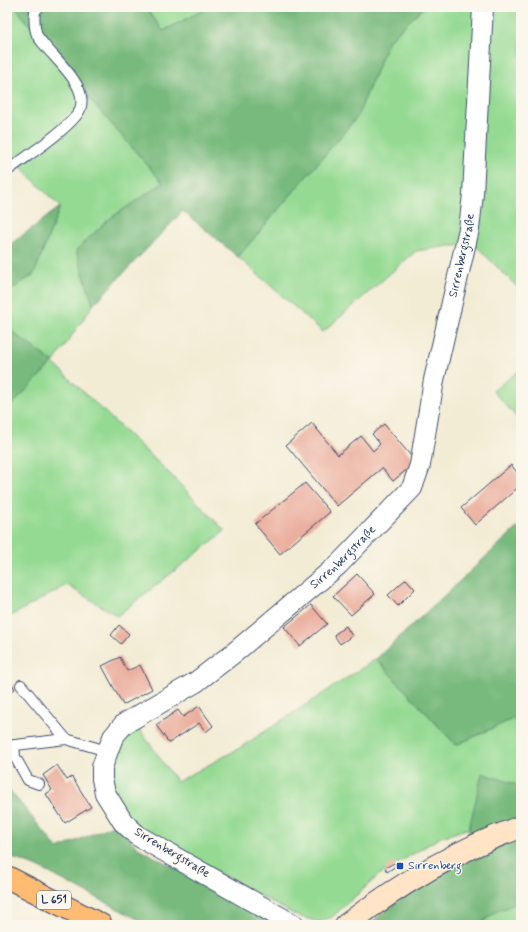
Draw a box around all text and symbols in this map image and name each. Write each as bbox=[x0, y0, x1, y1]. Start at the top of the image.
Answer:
street label: Sirrenbergstraße bbox=[445, 212, 479, 299]
street label: Sirrenbergstraße bbox=[307, 522, 380, 593]
street label: Sirrenbergstraße bbox=[131, 824, 213, 883]
place label: Sirrenberg bbox=[408, 858, 462, 875]
marker: Sirrenberg bbox=[395, 861, 405, 871]
road number: L 651 bbox=[37, 891, 71, 909]

